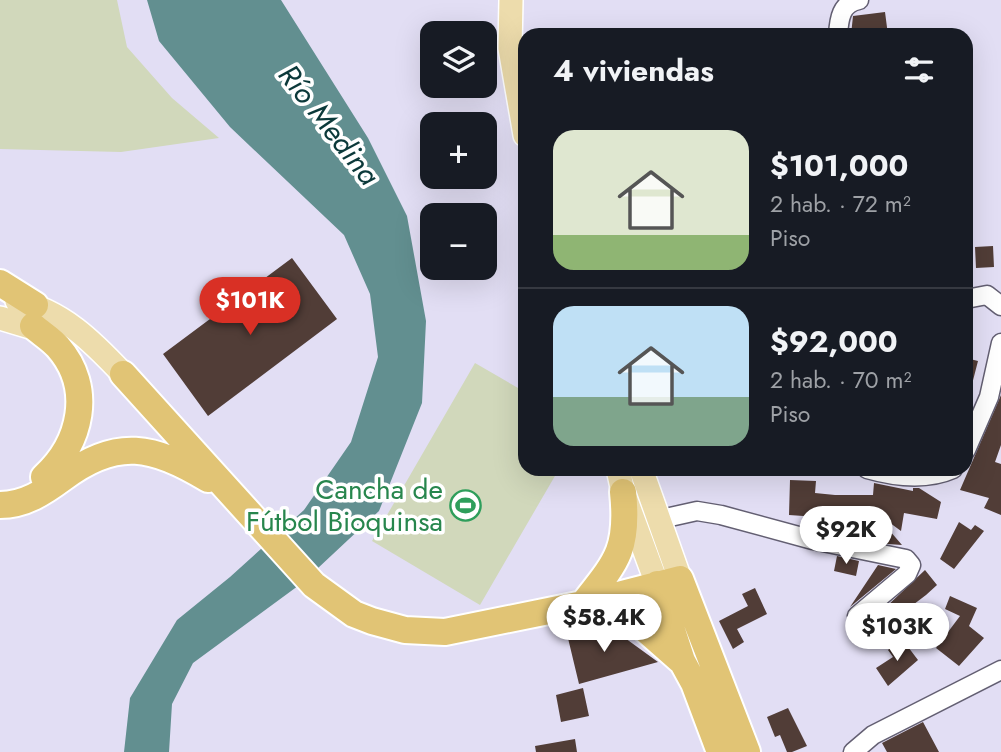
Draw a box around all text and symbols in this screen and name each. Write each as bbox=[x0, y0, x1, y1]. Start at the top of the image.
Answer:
map controls bbox=[420, 21, 497, 280]
button: layers bbox=[420, 21, 497, 98]
text: 4 viviendas bbox=[553, 49, 714, 92]
icon: filters bbox=[900, 51, 938, 89]
water label: Río Medina bbox=[268, 55, 391, 195]
button: + bbox=[420, 112, 497, 189]
text: $101,000 bbox=[770, 144, 908, 187]
icon: home bbox=[609, 158, 693, 242]
text: 2 hab. · 72 m² bbox=[770, 187, 911, 221]
button: − bbox=[420, 203, 497, 280]
text: Piso bbox=[770, 221, 810, 255]
pin: $101K bbox=[201, 278, 299, 337]
text: $101K bbox=[215, 283, 285, 317]
text: $92,000 bbox=[770, 320, 898, 363]
icon: home bbox=[609, 334, 693, 418]
text: 2 hab. · 70 m² bbox=[770, 363, 911, 397]
text: Piso bbox=[770, 397, 810, 431]
place label: Cancha de Fútbol Bioquinsa bbox=[246, 469, 443, 542]
sports icon: Cancha de Fútbol Bioquinsa bbox=[449, 488, 483, 522]
pin: $92K bbox=[805, 506, 887, 566]
text: $92K bbox=[816, 512, 876, 546]
pin: $58.4K bbox=[547, 594, 661, 654]
text: $58.4K bbox=[563, 600, 645, 634]
pin: $103K bbox=[848, 604, 946, 663]
text: $103K bbox=[861, 609, 933, 643]

